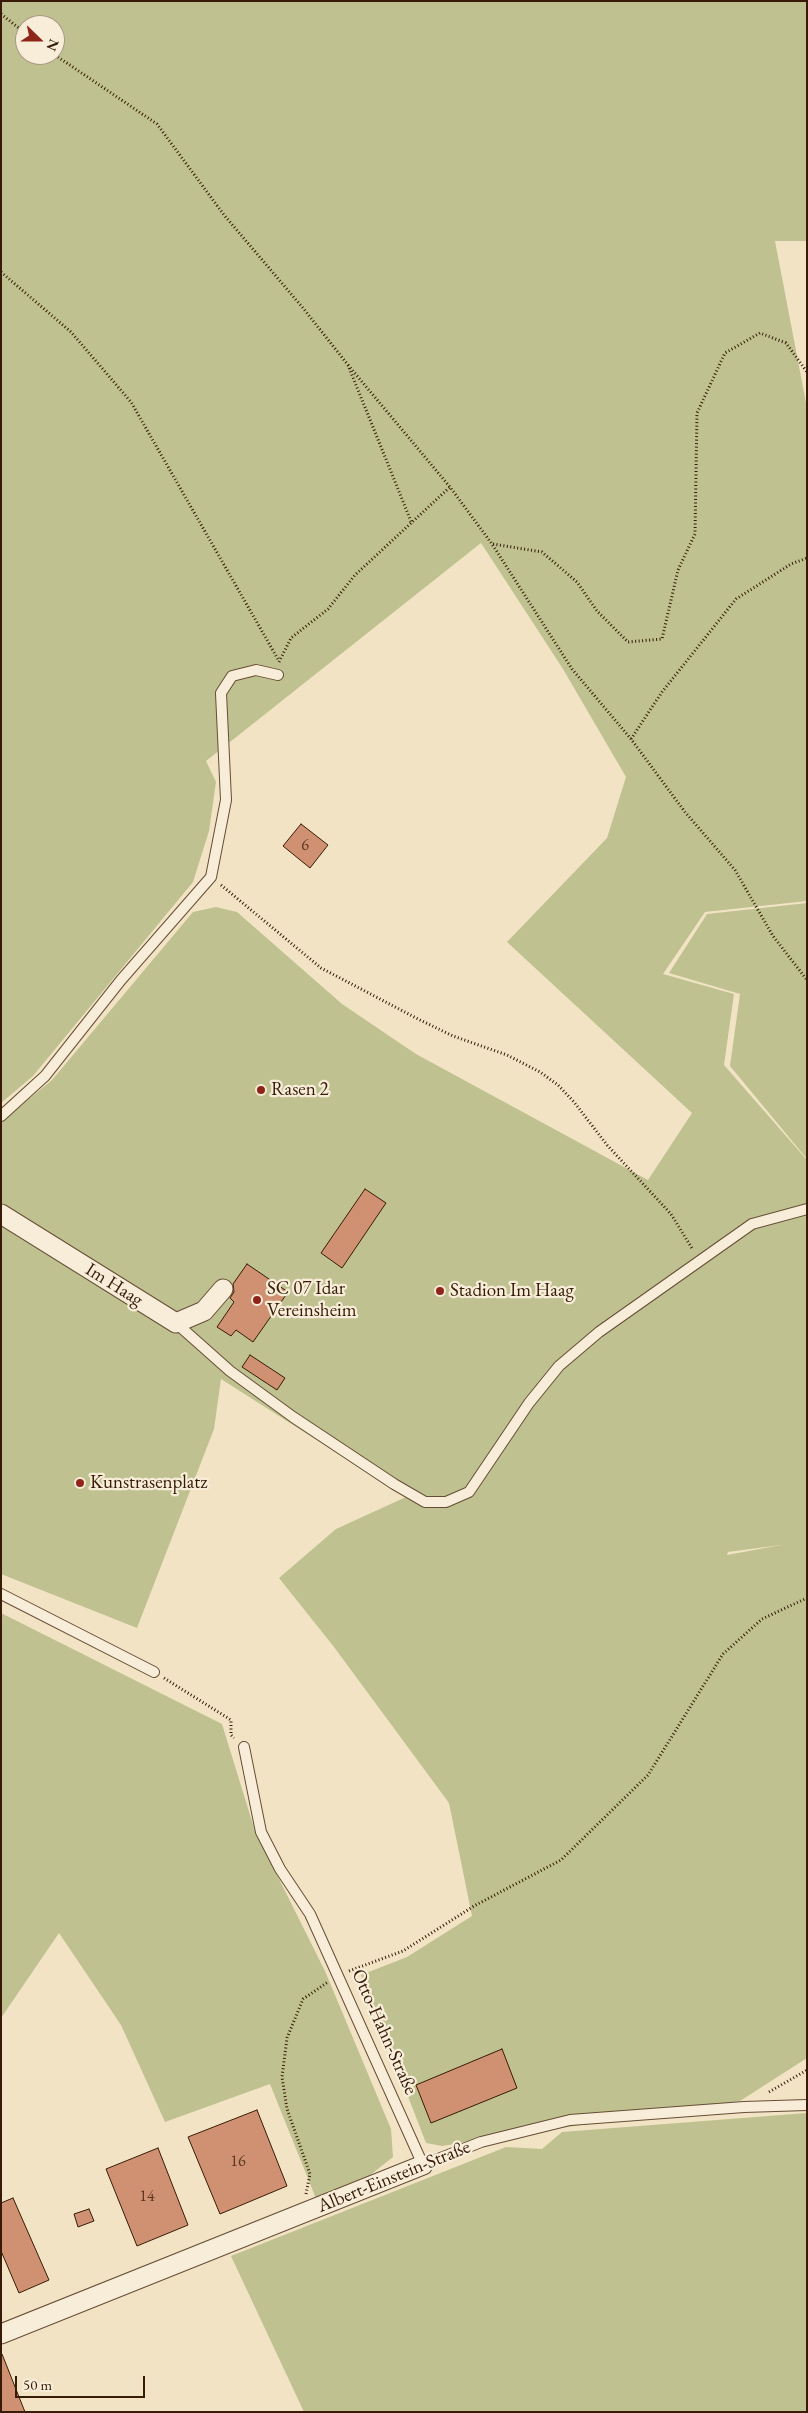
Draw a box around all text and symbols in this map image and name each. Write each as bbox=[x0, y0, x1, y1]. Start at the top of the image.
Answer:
north arrow bbox=[15, 15, 65, 65]
text: N bbox=[43, 37, 63, 54]
house number: 6 bbox=[301, 836, 309, 856]
place label: Rasen 2 bbox=[271, 1079, 329, 1101]
marker: Rasen 2 bbox=[255, 1084, 267, 1096]
street label: Im Haag bbox=[81, 1258, 147, 1312]
place label: SC 07 Idar Vereinsheim bbox=[267, 1278, 356, 1322]
place label: Stadion Im Haag bbox=[450, 1280, 574, 1302]
marker: Stadion Im Haag bbox=[434, 1285, 446, 1297]
marker: SC 07 Idar Vereinsheim bbox=[251, 1294, 263, 1306]
place label: Kunstrasenplatz bbox=[90, 1472, 207, 1494]
marker: Kunstrasenplatz bbox=[74, 1477, 86, 1489]
street label: Otto-Hahn-Straße bbox=[346, 1966, 422, 2098]
street label: Albert-Einstein-Straße bbox=[314, 2136, 474, 2218]
house number: 16 bbox=[230, 2152, 246, 2172]
house number: 14 bbox=[139, 2187, 155, 2207]
scale bar bbox=[18, 2366, 148, 2398]
text: 50 m bbox=[23, 2375, 52, 2394]

